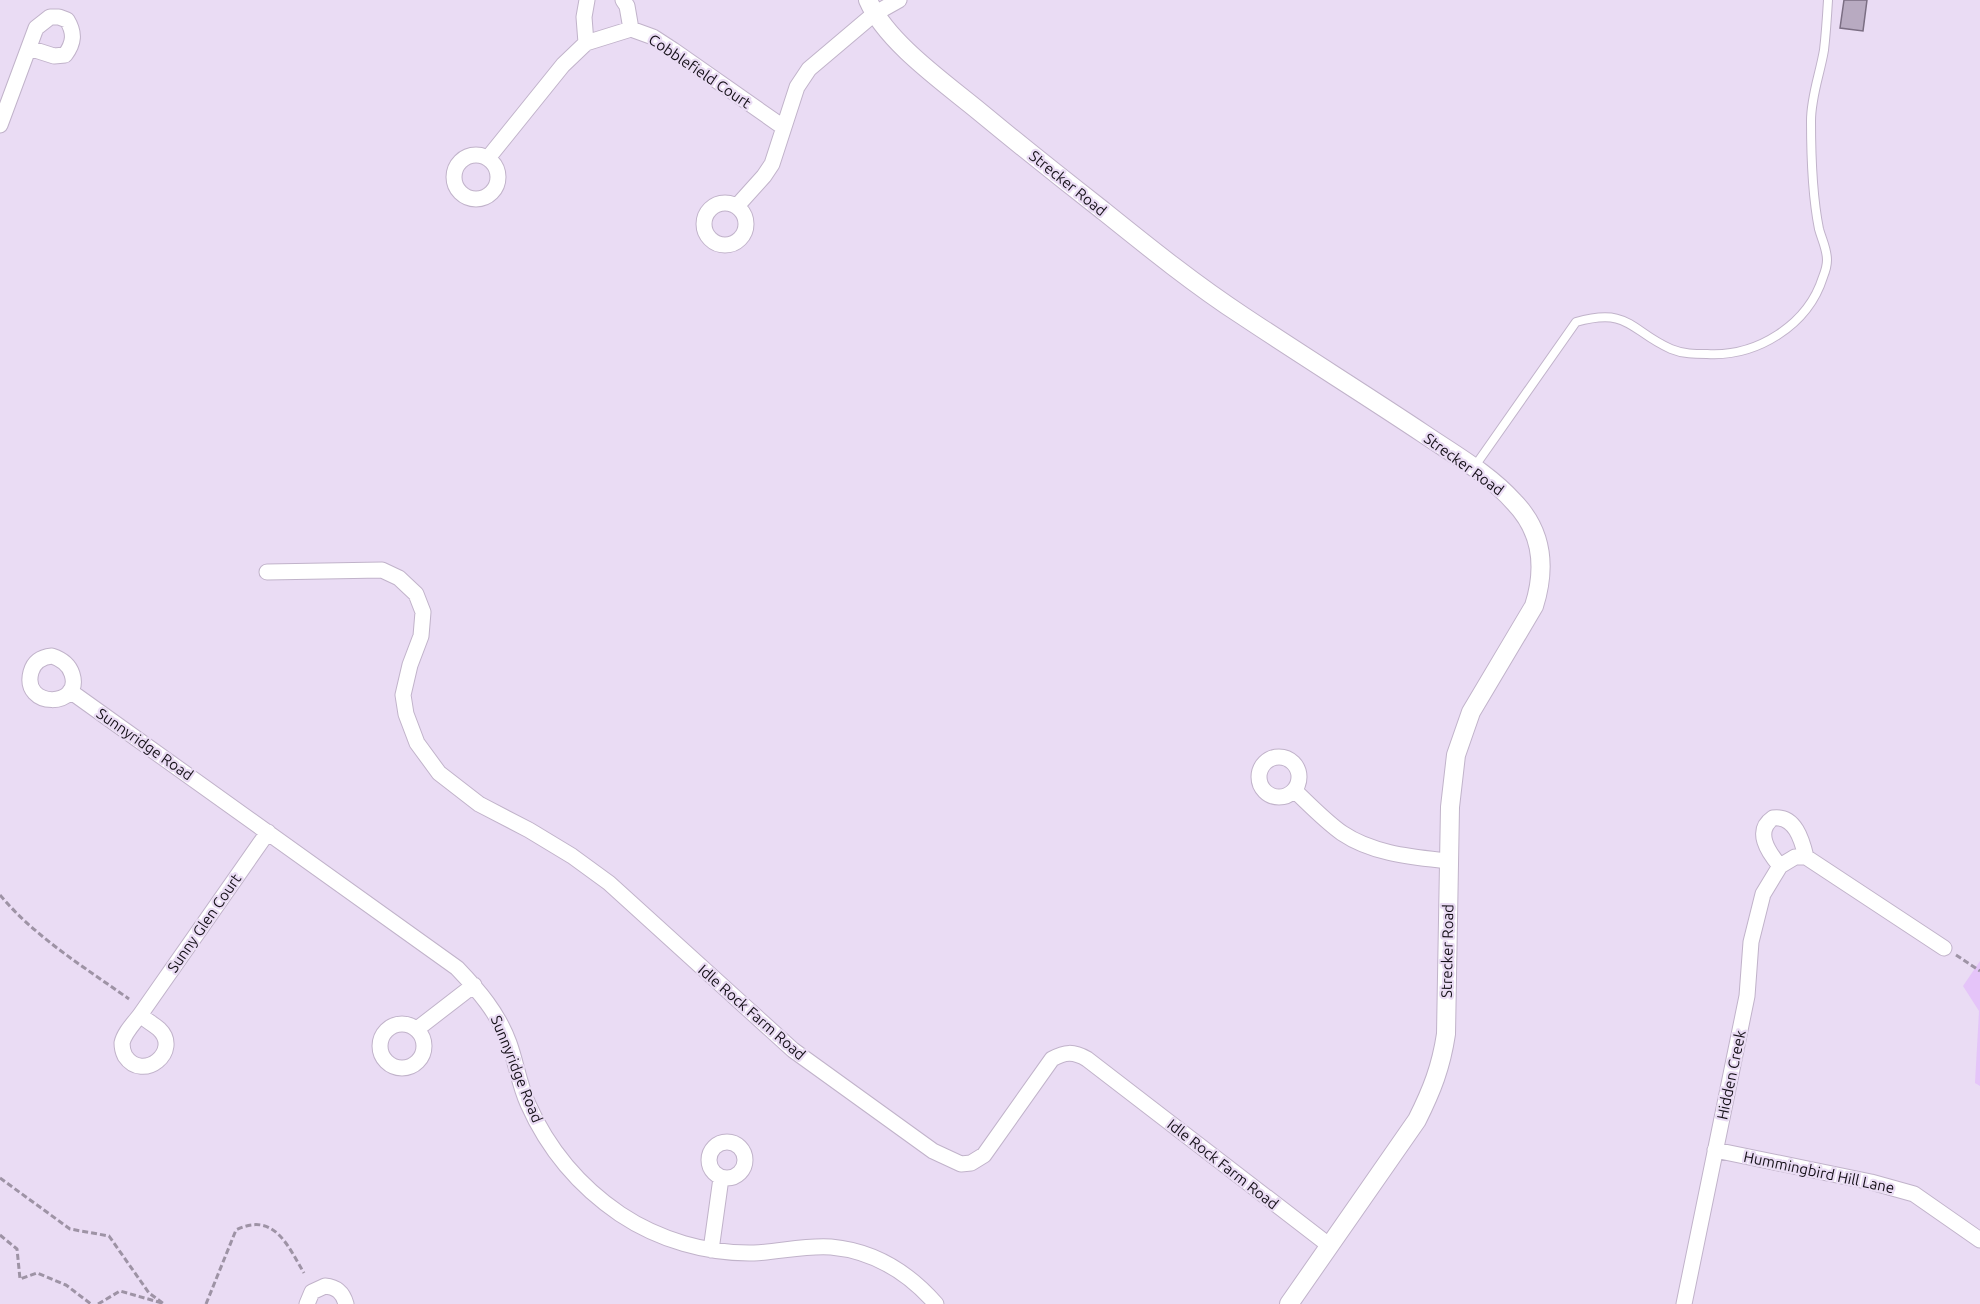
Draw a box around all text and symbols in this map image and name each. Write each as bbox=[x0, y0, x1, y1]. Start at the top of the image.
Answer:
street label: Cobblefield Court bbox=[646, 31, 754, 112]
street label: Strecker Road bbox=[1026, 147, 1110, 219]
street label: Strecker Road bbox=[1421, 430, 1507, 498]
street label: Sunnyridge Road bbox=[94, 704, 196, 784]
street label: Sunny Glen Court bbox=[164, 870, 244, 976]
street label: Strecker Road bbox=[1438, 904, 1456, 998]
street label: Idle Rock Farm Road bbox=[695, 961, 809, 1063]
street label: Sunnyridge Road bbox=[488, 1013, 546, 1125]
street label: Hidden Creek bbox=[1713, 1028, 1749, 1121]
street label: Idle Rock Farm Road bbox=[1164, 1115, 1282, 1213]
street label: Hummingbird Hill Lane bbox=[1742, 1148, 1896, 1196]

